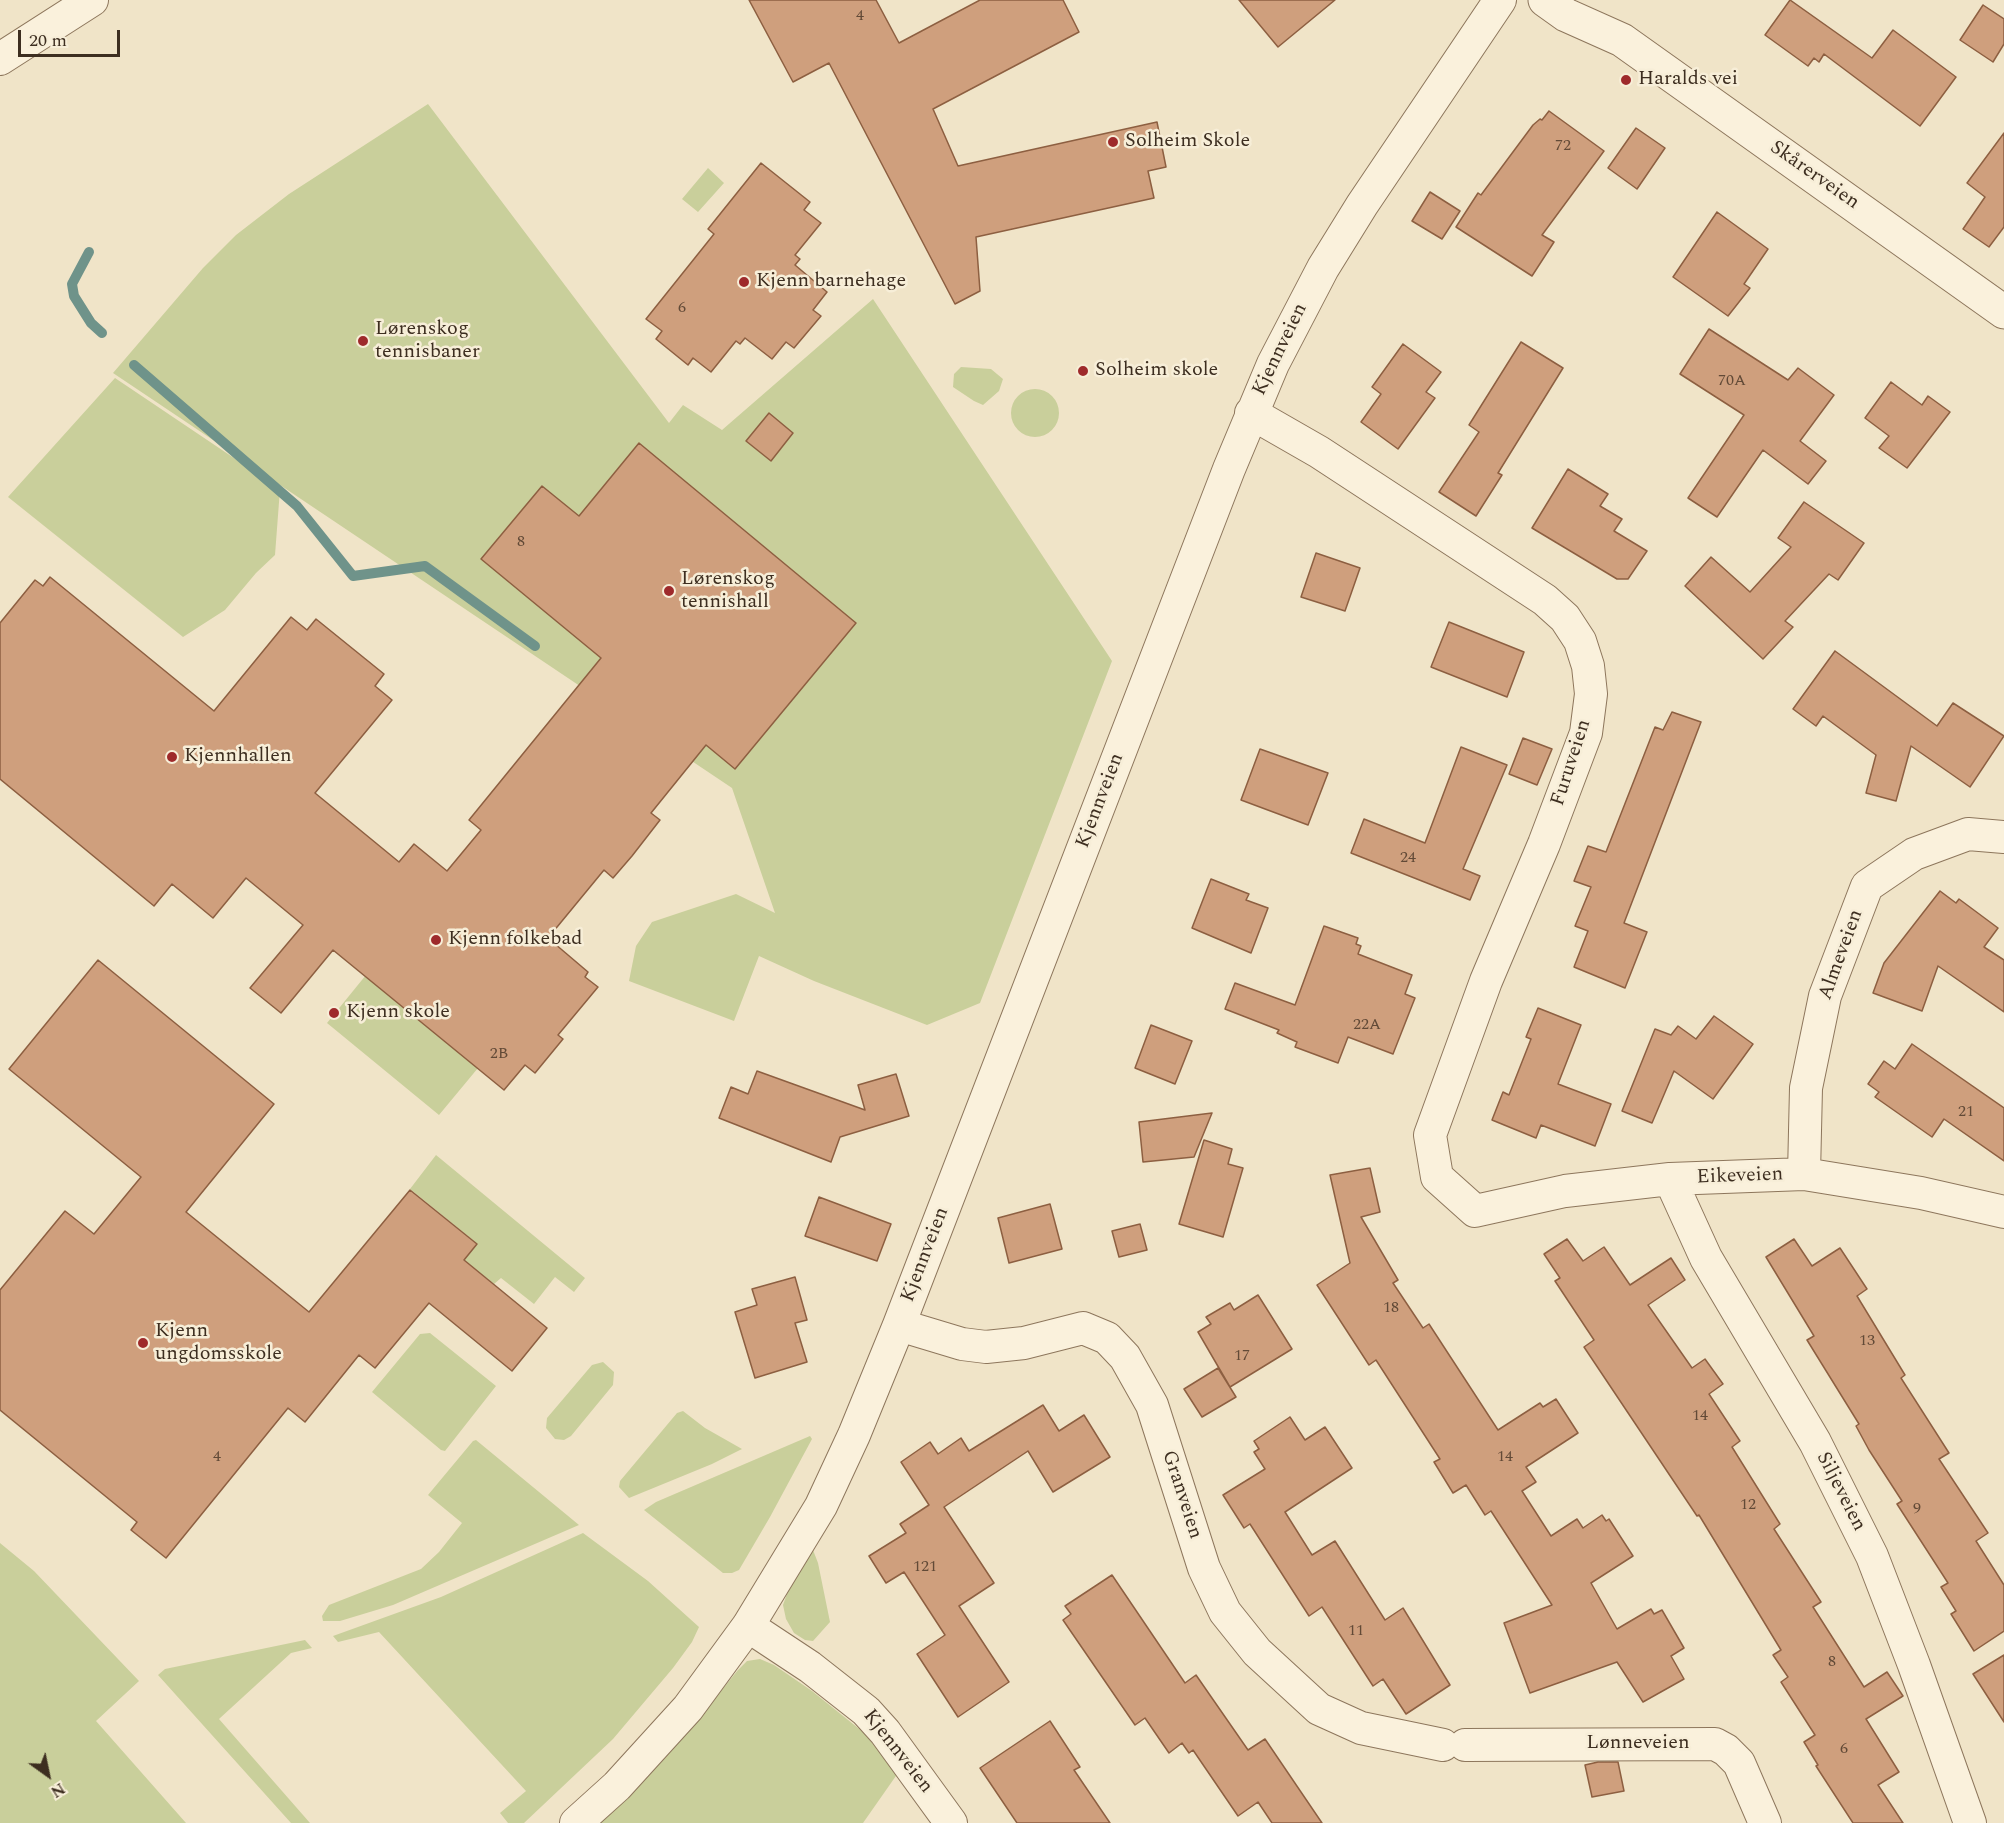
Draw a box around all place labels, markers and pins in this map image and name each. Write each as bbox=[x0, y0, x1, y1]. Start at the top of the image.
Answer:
place label: Haralds vei bbox=[1638, 68, 1738, 92]
marker: Haralds vei bbox=[1619, 73, 1633, 87]
place label: Solheim Skole bbox=[1125, 130, 1250, 154]
marker: Solheim Skole bbox=[1106, 135, 1120, 149]
place label: Kjenn barnehage bbox=[756, 270, 906, 294]
marker: Kjenn barnehage bbox=[737, 275, 751, 289]
place label: Lørenskog tennisbaner bbox=[375, 318, 480, 365]
marker: Lørenskog tennisbaner bbox=[356, 334, 370, 348]
place label: Solheim skole bbox=[1095, 359, 1218, 383]
marker: Solheim skole bbox=[1076, 364, 1090, 378]
place label: Lørenskog tennishall bbox=[681, 568, 775, 615]
marker: Lørenskog tennishall bbox=[662, 584, 676, 598]
place label: Kjennhallen bbox=[184, 745, 292, 769]
marker: Kjennhallen bbox=[165, 750, 179, 764]
place label: Kjenn folkebad bbox=[448, 928, 582, 952]
marker: Kjenn folkebad bbox=[429, 933, 443, 947]
place label: Kjenn skole bbox=[346, 1001, 450, 1025]
marker: Kjenn skole bbox=[327, 1006, 341, 1020]
place label: Kjenn ungdomsskole bbox=[155, 1320, 282, 1367]
marker: Kjenn ungdomsskole bbox=[136, 1336, 150, 1350]

